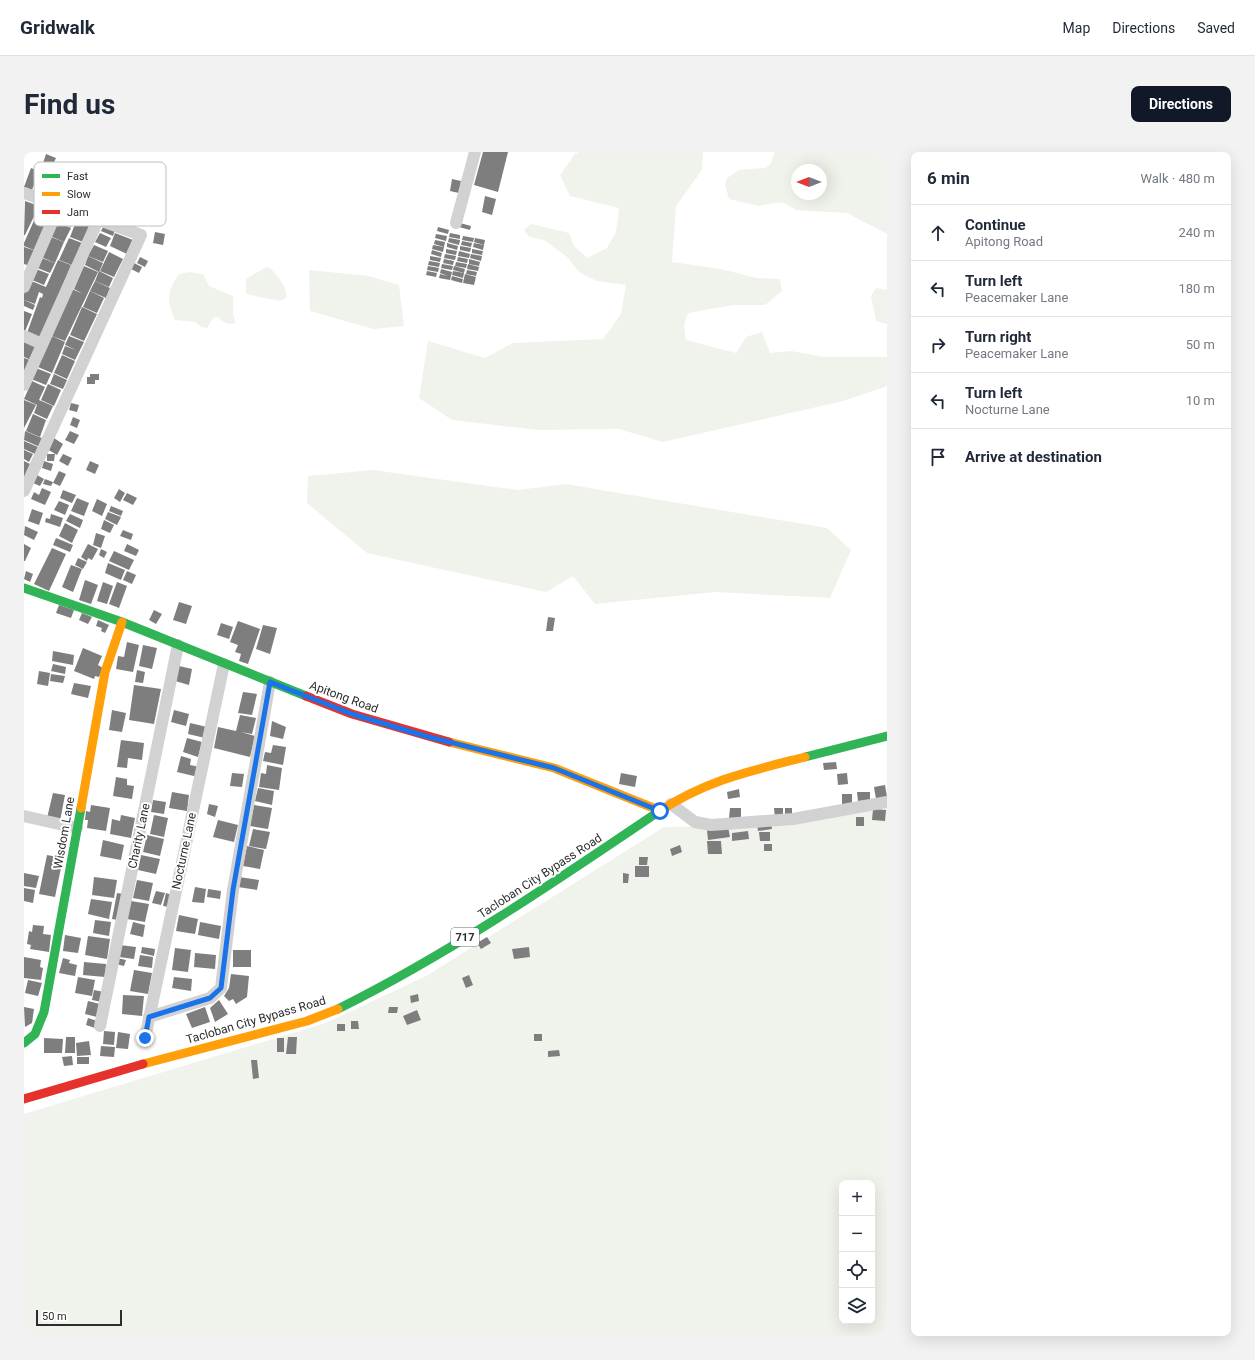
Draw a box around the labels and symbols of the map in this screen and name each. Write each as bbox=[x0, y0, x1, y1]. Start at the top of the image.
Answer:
legend bbox=[34, 162, 166, 226]
north arrow bbox=[791, 164, 827, 200]
text: Fast bbox=[67, 170, 89, 183]
text: Slow bbox=[67, 188, 91, 201]
text: Jam bbox=[67, 206, 89, 219]
street label: Apitong Road bbox=[308, 678, 380, 716]
street label: Wisdom Lane bbox=[51, 796, 77, 870]
street label: Charity Lane bbox=[125, 802, 153, 870]
route start bbox=[651, 802, 669, 820]
street label: Nocturne Lane bbox=[169, 811, 199, 891]
street label: Tacloban City Bypass Road bbox=[476, 831, 604, 921]
road number: 717 bbox=[451, 928, 479, 946]
street label: Tacloban City Bypass Road bbox=[185, 993, 327, 1047]
route end bbox=[136, 1029, 154, 1047]
scale bar bbox=[36, 1308, 122, 1327]

